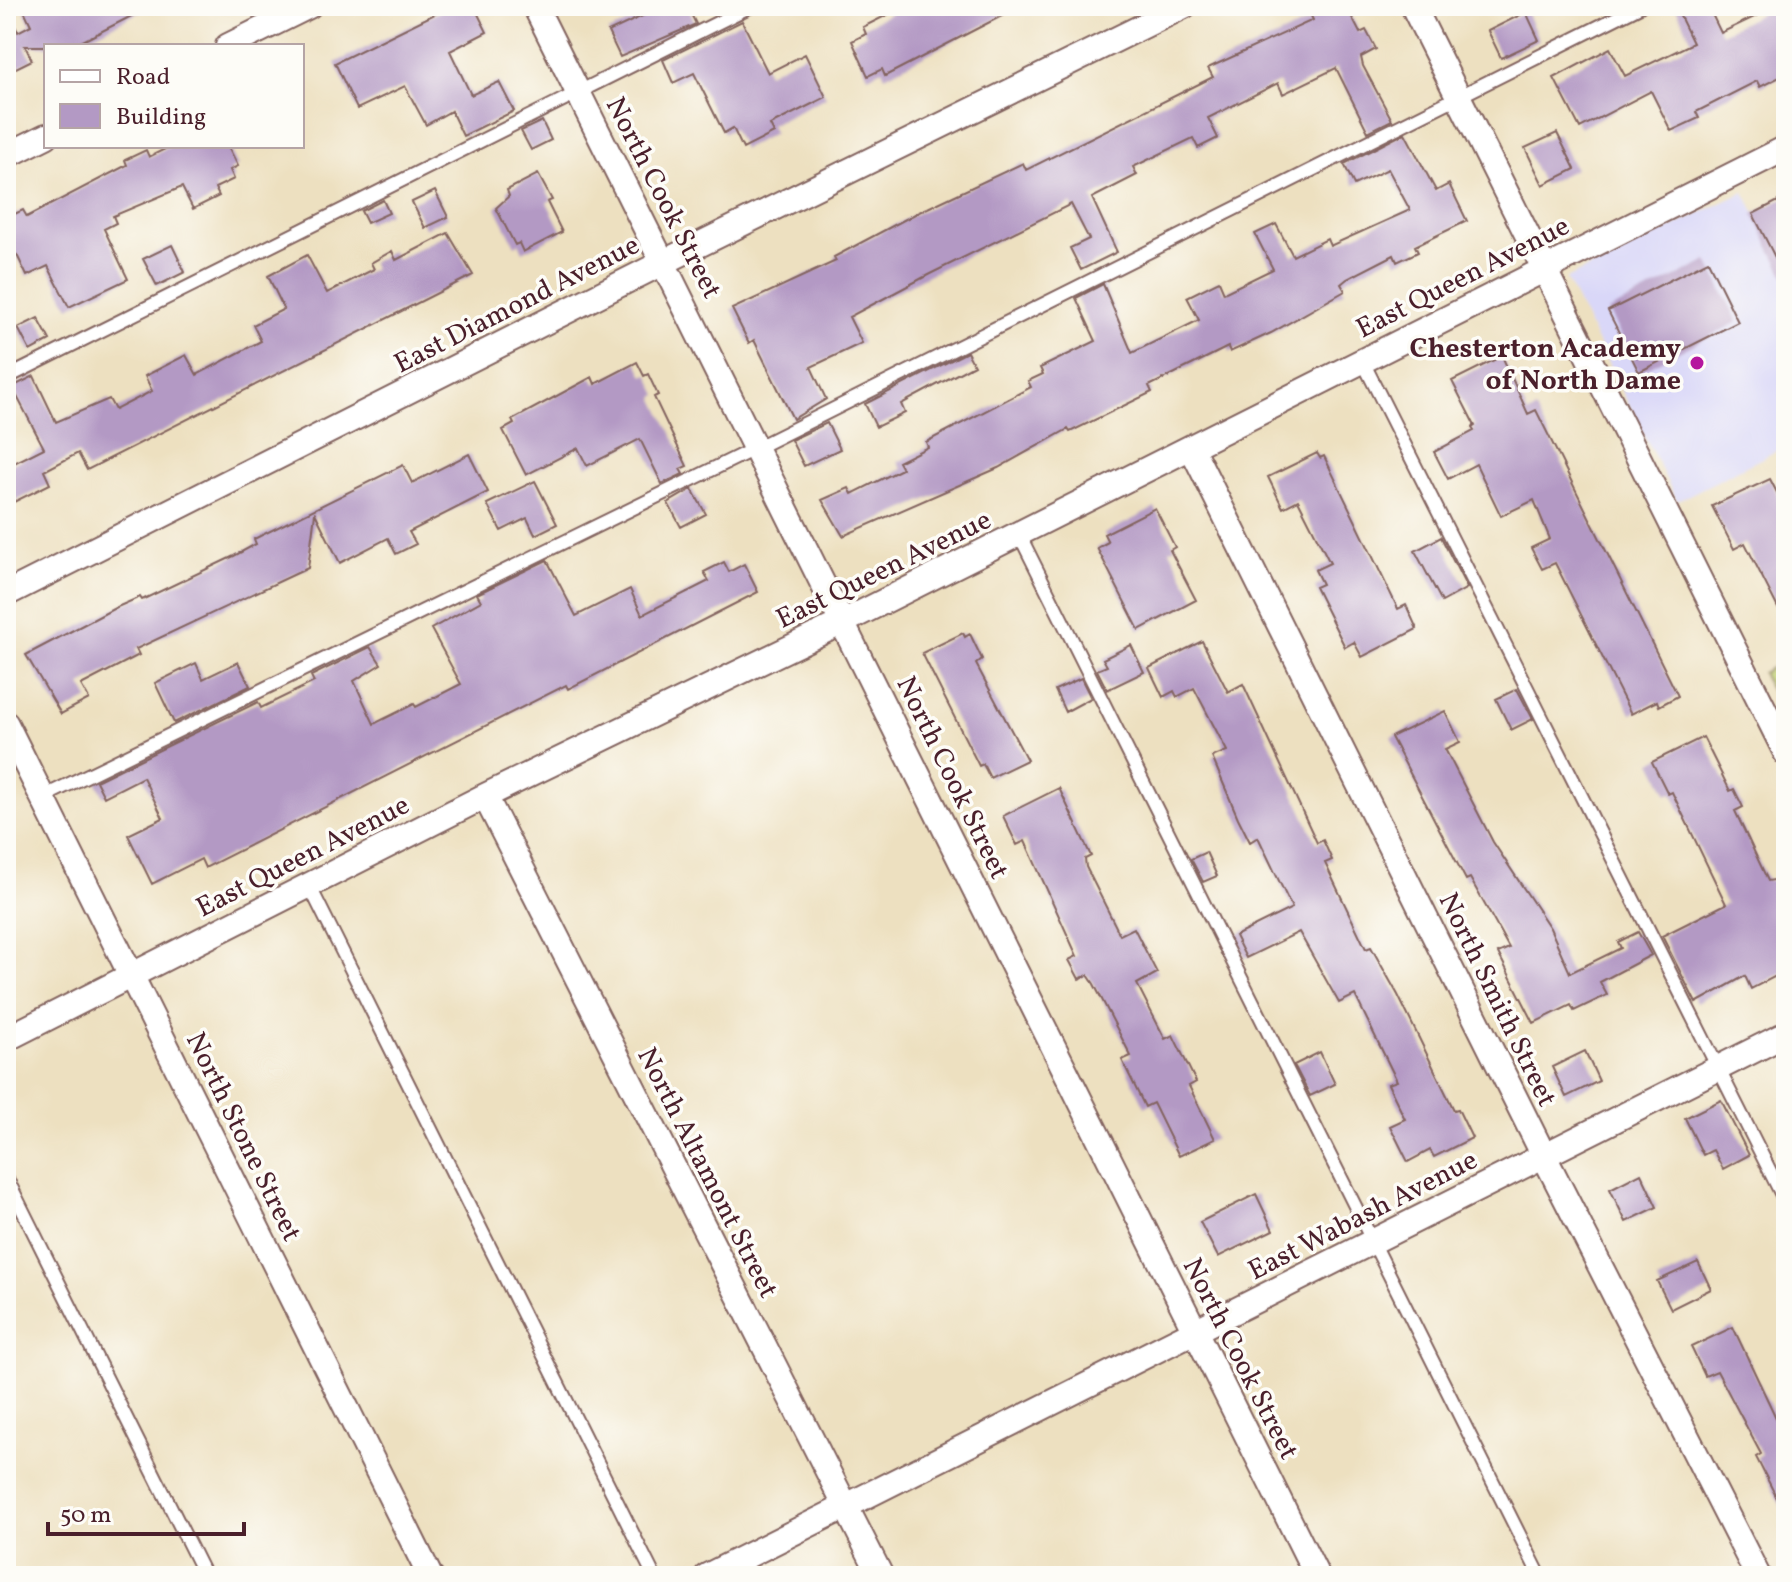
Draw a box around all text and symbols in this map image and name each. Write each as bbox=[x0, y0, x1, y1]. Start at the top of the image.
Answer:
legend bbox=[44, 44, 304, 148]
text: Road bbox=[116, 61, 170, 95]
street label: North Cook Street bbox=[595, 91, 730, 306]
text: Building bbox=[116, 101, 206, 135]
street label: East Queen Avenue bbox=[1350, 208, 1577, 349]
street label: East Diamond Avenue bbox=[388, 226, 646, 384]
place label: Chesterton Academy of North Dame bbox=[1409, 330, 1681, 401]
marker: Chesterton Academy of North Dame bbox=[1688, 354, 1706, 372]
street label: East Queen Avenue bbox=[770, 501, 998, 639]
street label: North Cook Street bbox=[886, 670, 1018, 886]
street label: East Queen Avenue bbox=[190, 787, 417, 928]
street label: North Smith Street bbox=[1428, 887, 1566, 1114]
street label: North Stone Street bbox=[175, 1026, 310, 1248]
street label: North Altamont Street bbox=[627, 1041, 787, 1305]
street label: East Wabash Avenue bbox=[1242, 1142, 1484, 1291]
street label: North Cook Street bbox=[1172, 1252, 1307, 1467]
scale bar bbox=[48, 1486, 244, 1536]
text: 50 m bbox=[60, 1499, 112, 1533]

